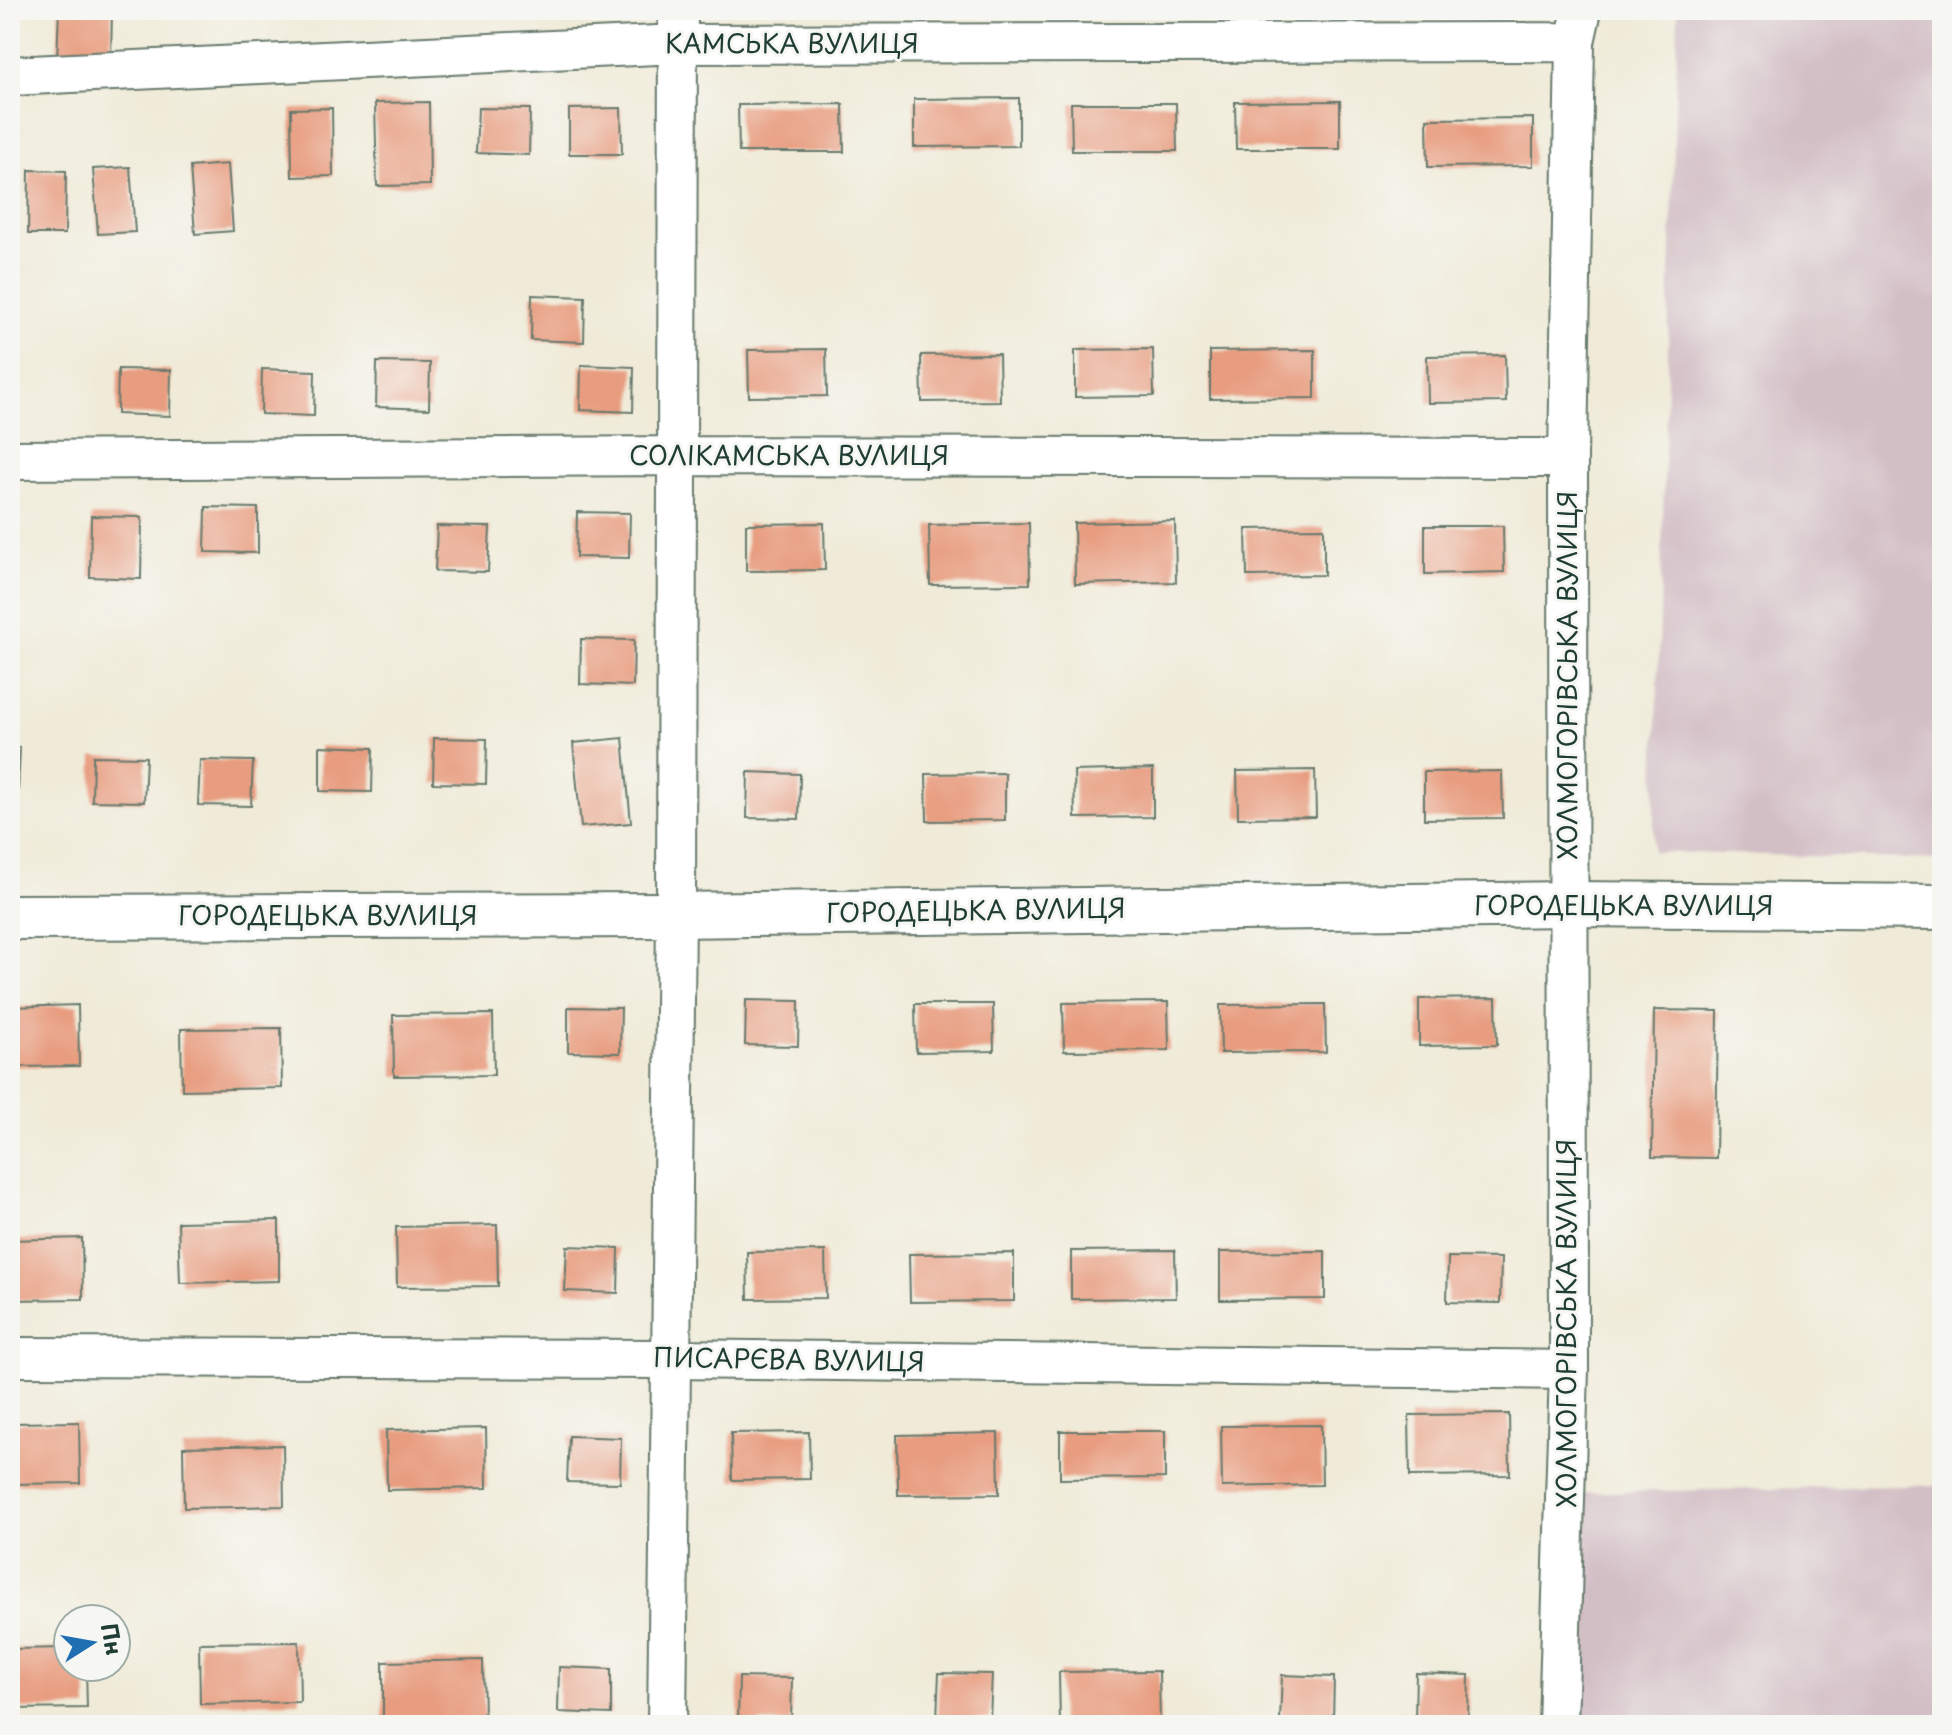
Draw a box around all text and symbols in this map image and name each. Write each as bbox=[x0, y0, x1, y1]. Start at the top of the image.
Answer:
street label: КАМСЬКА ВУЛИЦЯ bbox=[665, 23, 919, 62]
street label: СОЛІКАМСЬКА ВУЛИЦЯ bbox=[629, 435, 949, 474]
street label: ХОЛМОГОРІВСЬКА ВУЛИЦЯ bbox=[1547, 491, 1586, 859]
street label: ГОРОДЕЦЬКА ВУЛИЦЯ bbox=[1474, 885, 1774, 924]
street label: ГОРОДЕЦЬКА ВУЛИЦЯ bbox=[826, 887, 1126, 932]
street label: ГОРОДЕЦЬКА ВУЛИЦЯ bbox=[178, 895, 478, 934]
street label: ХОЛМОГОРІВСЬКА ВУЛИЦЯ bbox=[1546, 1139, 1585, 1507]
street label: ПИСАРЄВА ВУЛИЦЯ bbox=[653, 1337, 925, 1380]
north arrow bbox=[52, 1603, 132, 1683]
text: Пн bbox=[94, 1620, 132, 1658]

